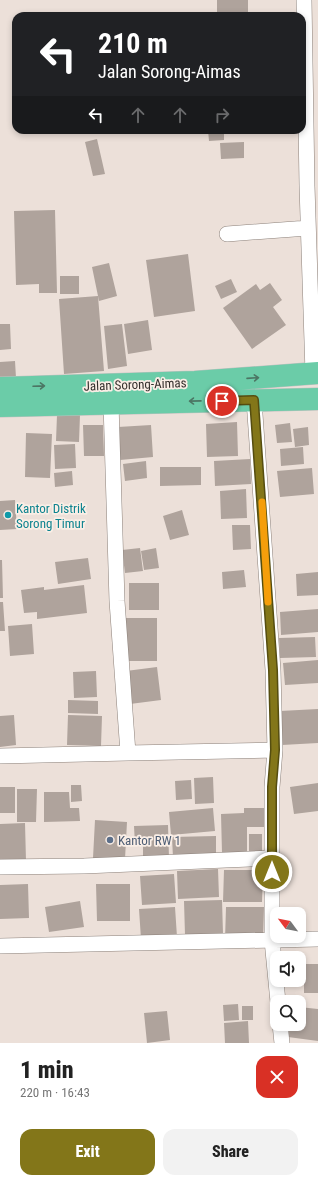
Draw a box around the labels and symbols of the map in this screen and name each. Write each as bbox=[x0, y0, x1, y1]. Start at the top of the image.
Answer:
street label: Jalan Sorong-Aimas bbox=[83, 375, 187, 394]
one-way arrow bbox=[246, 375, 259, 382]
one-way arrow bbox=[32, 383, 45, 390]
pin bbox=[205, 384, 239, 418]
one-way arrow bbox=[189, 397, 202, 405]
place label: Kantor Distrik Sorong Timur bbox=[16, 501, 86, 531]
marker: Kantor Distrik Sorong Timur bbox=[3, 510, 13, 520]
place label: Kantor RW 1 bbox=[118, 833, 181, 848]
marker: Kantor RW 1 bbox=[105, 835, 115, 845]
position arrow bbox=[251, 851, 293, 893]
north arrow bbox=[270, 907, 306, 943]

